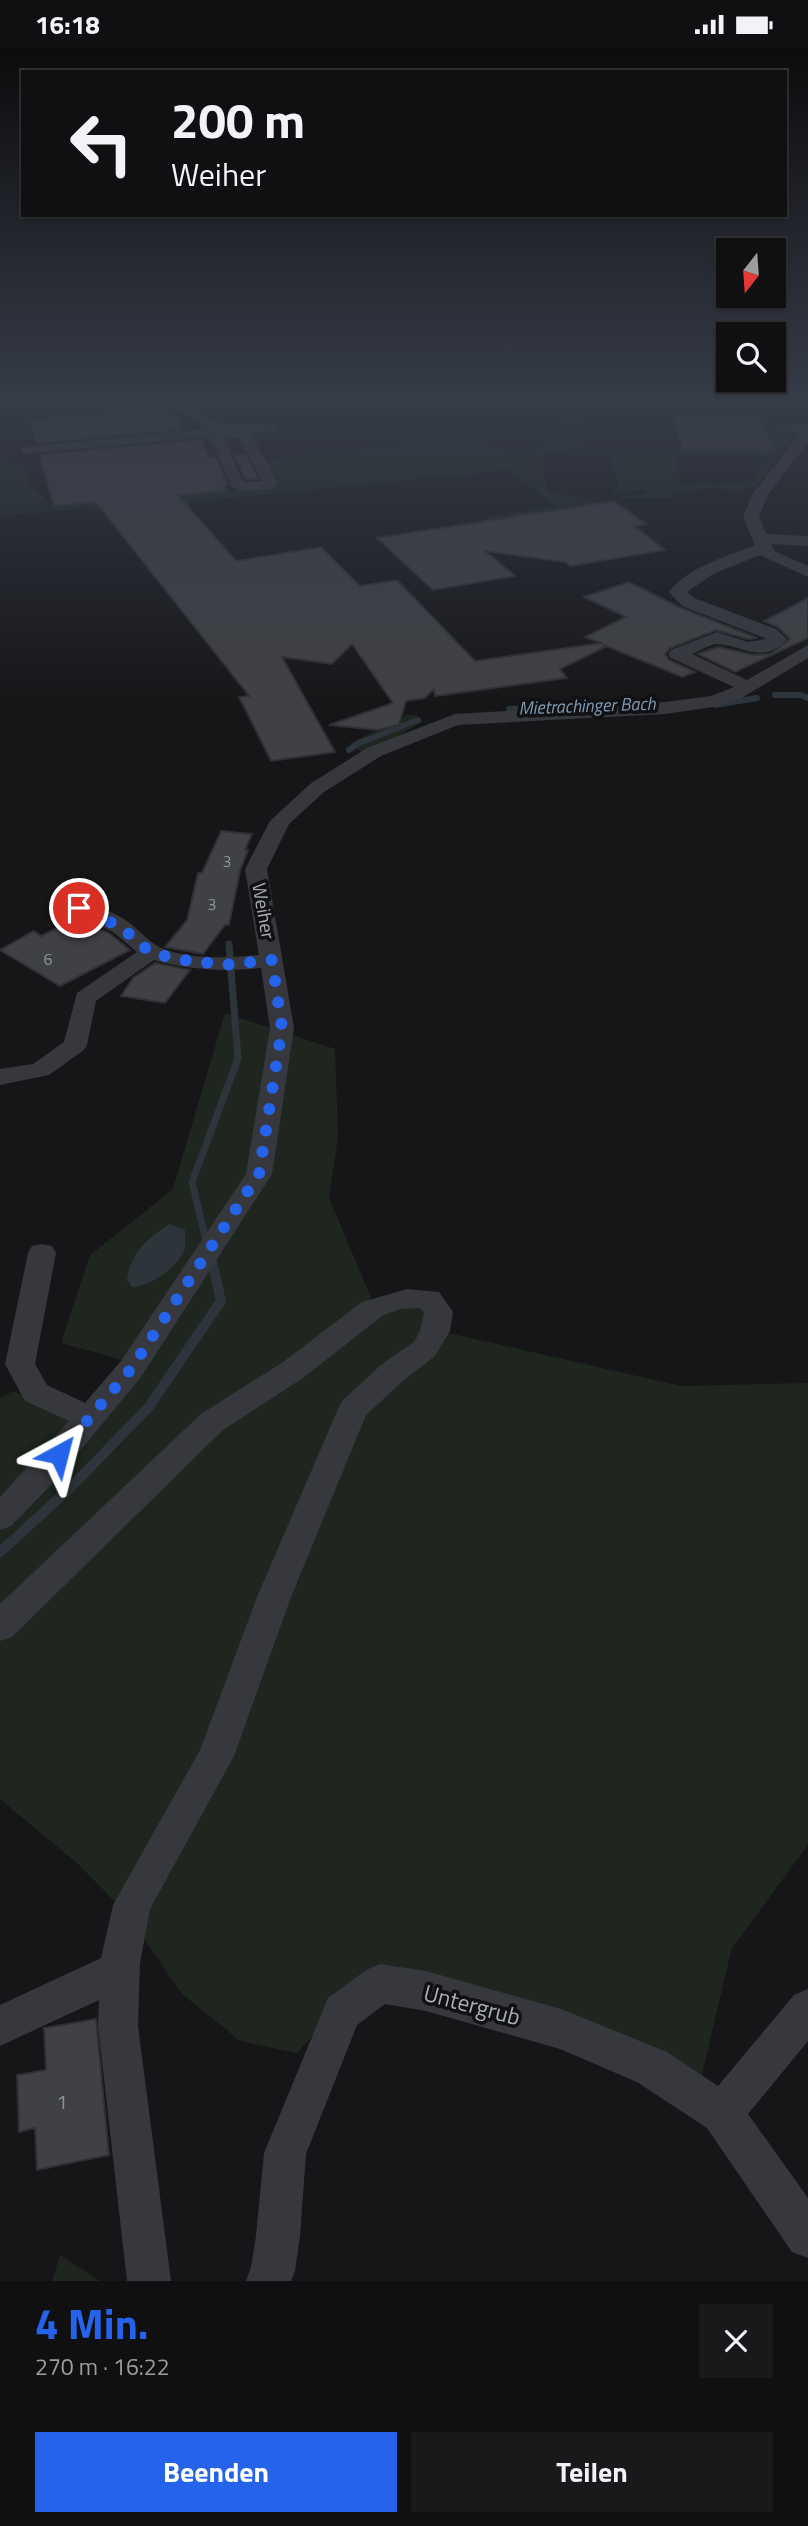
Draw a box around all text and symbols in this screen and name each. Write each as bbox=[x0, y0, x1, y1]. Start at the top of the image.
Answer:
text: 16:18 bbox=[35, 5, 100, 44]
text: 200 m bbox=[171, 82, 305, 157]
icon: left bbox=[56, 98, 147, 189]
text: Weiher bbox=[171, 150, 266, 198]
north arrow bbox=[716, 238, 786, 308]
map controls bbox=[716, 238, 786, 392]
button: search bbox=[716, 322, 786, 392]
water label: Mietrachinger Bach bbox=[518, 690, 657, 721]
house number: 3 bbox=[223, 849, 231, 873]
pin bbox=[49, 878, 109, 938]
street label: Weiher bbox=[245, 881, 284, 942]
icon: arrive bbox=[60, 889, 98, 927]
house number: 3 bbox=[208, 892, 216, 916]
house number: 6 bbox=[44, 947, 53, 971]
position arrow bbox=[22, 1417, 96, 1491]
street label: Untergrub bbox=[420, 1975, 524, 2034]
house number: 1 bbox=[57, 2087, 67, 2116]
text: 4 Min. bbox=[35, 2291, 149, 2355]
button: close bbox=[699, 2304, 773, 2378]
text: 270 m · 16:22 bbox=[35, 2349, 170, 2384]
button: Beenden bbox=[35, 2432, 397, 2512]
button: Teilen bbox=[411, 2432, 773, 2512]

